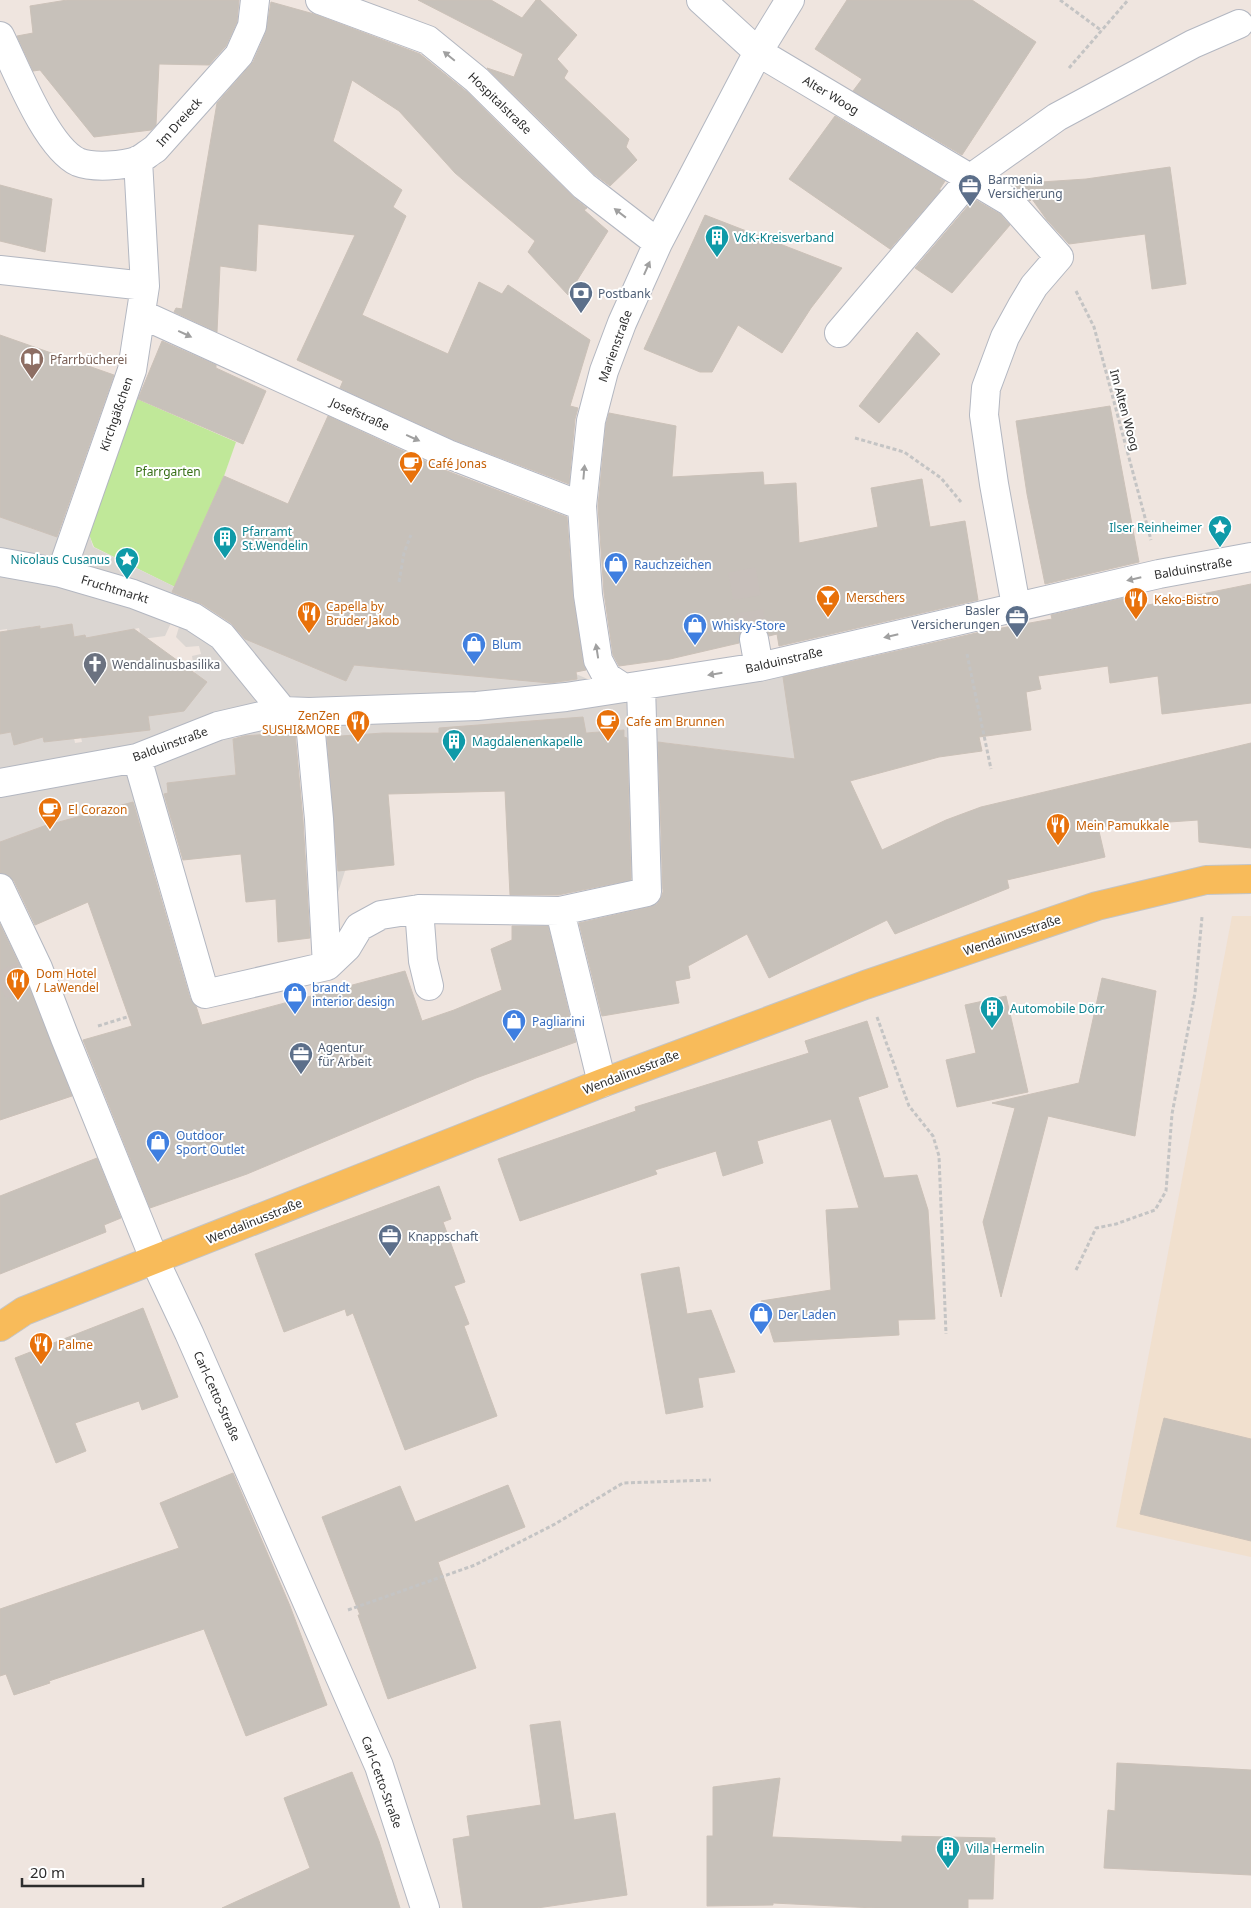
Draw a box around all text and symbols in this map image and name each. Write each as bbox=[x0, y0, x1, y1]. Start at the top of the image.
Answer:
one-way arrow bbox=[442, 51, 455, 62]
street label: Hospitalstraße bbox=[464, 68, 536, 138]
street label: Alter Woog bbox=[800, 72, 862, 118]
street label: Im Dreieck bbox=[152, 93, 206, 150]
place label: Barmenia Versicherung bbox=[988, 171, 1063, 202]
office icon: Barmenia Versicherung bbox=[957, 173, 983, 207]
one-way arrow bbox=[613, 208, 626, 219]
building icon: VdK-Kreisverband bbox=[704, 224, 730, 258]
place label: VdK-Kreisverband bbox=[734, 229, 834, 246]
one-way arrow bbox=[643, 261, 651, 275]
bank icon: Postbank bbox=[568, 280, 594, 314]
place label: Postbank bbox=[598, 285, 651, 302]
street label: Marienstraße bbox=[594, 307, 636, 384]
one-way arrow bbox=[178, 330, 193, 339]
library icon: Pfarrbücherei bbox=[19, 346, 45, 380]
place label: Pfarrbücherei bbox=[50, 351, 127, 368]
street label: Im Alten Woog bbox=[1106, 367, 1144, 453]
street label: Kirchgäßchen bbox=[95, 375, 137, 453]
street label: Josefstraße bbox=[327, 393, 392, 435]
one-way arrow bbox=[406, 434, 420, 442]
cafe icon: Café Jonas bbox=[398, 450, 424, 484]
place label: Café Jonas bbox=[428, 455, 487, 472]
park label: Pfarrgarten bbox=[135, 463, 201, 480]
one-way arrow bbox=[581, 464, 589, 480]
place icon: Ilser Reinheimer bbox=[1207, 514, 1233, 548]
place label: Ilser Reinheimer bbox=[1109, 519, 1202, 536]
place label: Pfarramt St.Wendelin bbox=[242, 523, 308, 554]
building icon: Pfarramt St.Wendelin bbox=[212, 525, 238, 559]
place icon: Nicolaus Cusanus bbox=[114, 546, 140, 580]
place label: Nicolaus Cusanus bbox=[11, 551, 110, 568]
shop icon: Rauchzeichen bbox=[603, 551, 629, 585]
street label: Balduinstraße bbox=[1153, 553, 1234, 583]
place label: Rauchzeichen bbox=[634, 556, 712, 573]
street label: Fruchtmarkt bbox=[79, 571, 151, 608]
one-way arrow bbox=[1127, 575, 1142, 583]
bar icon: Merschers bbox=[815, 584, 841, 618]
restaurant icon: Keko-Bistro bbox=[1123, 586, 1149, 620]
place label: Merschers bbox=[846, 589, 905, 606]
place label: Keko-Bistro bbox=[1154, 591, 1219, 608]
place label: Capella by Bruder Jakob bbox=[326, 598, 399, 629]
restaurant icon: Capella by Bruder Jakob bbox=[296, 600, 322, 634]
place label: Basler Versicherungen bbox=[911, 602, 1000, 633]
office icon: Basler Versicherungen bbox=[1004, 604, 1030, 638]
shop icon: Whisky-Store bbox=[682, 612, 708, 646]
place label: Whisky-Store bbox=[712, 617, 786, 634]
shop icon: Blum bbox=[461, 631, 487, 665]
one-way arrow bbox=[883, 632, 898, 640]
place label: Blum bbox=[492, 636, 522, 653]
one-way arrow bbox=[592, 643, 600, 659]
street label: Balduinstraße bbox=[744, 643, 825, 677]
church icon: Wendalinusbasilika bbox=[82, 651, 108, 685]
place label: Wendalinusbasilika bbox=[112, 656, 220, 673]
one-way arrow bbox=[707, 671, 723, 679]
place label: ZenZen SUSHI&MORE bbox=[262, 707, 340, 738]
cafe icon: Cafe am Brunnen bbox=[595, 708, 621, 742]
restaurant icon: ZenZen SUSHI&MORE bbox=[345, 709, 371, 743]
place label: Cafe am Brunnen bbox=[626, 713, 725, 730]
street label: Balduinstraße bbox=[130, 722, 210, 765]
building icon: Magdalenenkapelle bbox=[441, 728, 467, 762]
place label: Magdalenenkapelle bbox=[472, 733, 583, 750]
cafe icon: El Corazon bbox=[37, 796, 63, 830]
place label: El Corazon bbox=[68, 801, 128, 818]
restaurant icon: Mein Pamukkale bbox=[1045, 812, 1071, 846]
place label: Mein Pamukkale bbox=[1076, 817, 1170, 834]
street label: Wendalinusstraße bbox=[961, 910, 1063, 960]
place label: Dom Hotel / LaWendel bbox=[36, 965, 99, 996]
restaurant icon: Dom Hotel / LaWendel bbox=[5, 967, 31, 1001]
place label: brandt interior design bbox=[312, 979, 395, 1010]
shop icon: brandt interior design bbox=[282, 981, 308, 1015]
building icon: Automobile Dörr bbox=[979, 995, 1005, 1029]
place label: Automobile Dörr bbox=[1010, 1000, 1105, 1017]
shop icon: Pagliarini bbox=[501, 1008, 527, 1042]
place label: Pagliarini bbox=[532, 1013, 585, 1030]
place label: Agentur für Arbeit bbox=[318, 1039, 372, 1070]
office icon: Agentur für Arbeit bbox=[288, 1041, 314, 1075]
street label: Wendalinusstraße bbox=[580, 1046, 682, 1098]
place label: Outdoor Sport Outlet bbox=[176, 1127, 246, 1158]
shop icon: Outdoor Sport Outlet bbox=[145, 1129, 171, 1163]
street label: Wendalinusstraße bbox=[204, 1194, 305, 1248]
office icon: Knappschaft bbox=[377, 1223, 403, 1257]
place label: Knappschaft bbox=[408, 1228, 479, 1245]
shop icon: Der Laden bbox=[748, 1301, 774, 1335]
place label: Der Laden bbox=[778, 1306, 836, 1323]
restaurant icon: Palme bbox=[28, 1331, 54, 1365]
place label: Palme bbox=[58, 1336, 93, 1353]
street label: Carl-Cetto-Straße bbox=[189, 1348, 245, 1444]
street label: Carl-Cetto-Straße bbox=[357, 1733, 407, 1831]
building icon: Villa Hermelin bbox=[935, 1835, 961, 1869]
place label: Villa Hermelin bbox=[966, 1840, 1045, 1857]
scale bar bbox=[22, 1856, 144, 1888]
text: 20 m bbox=[30, 1862, 65, 1882]

